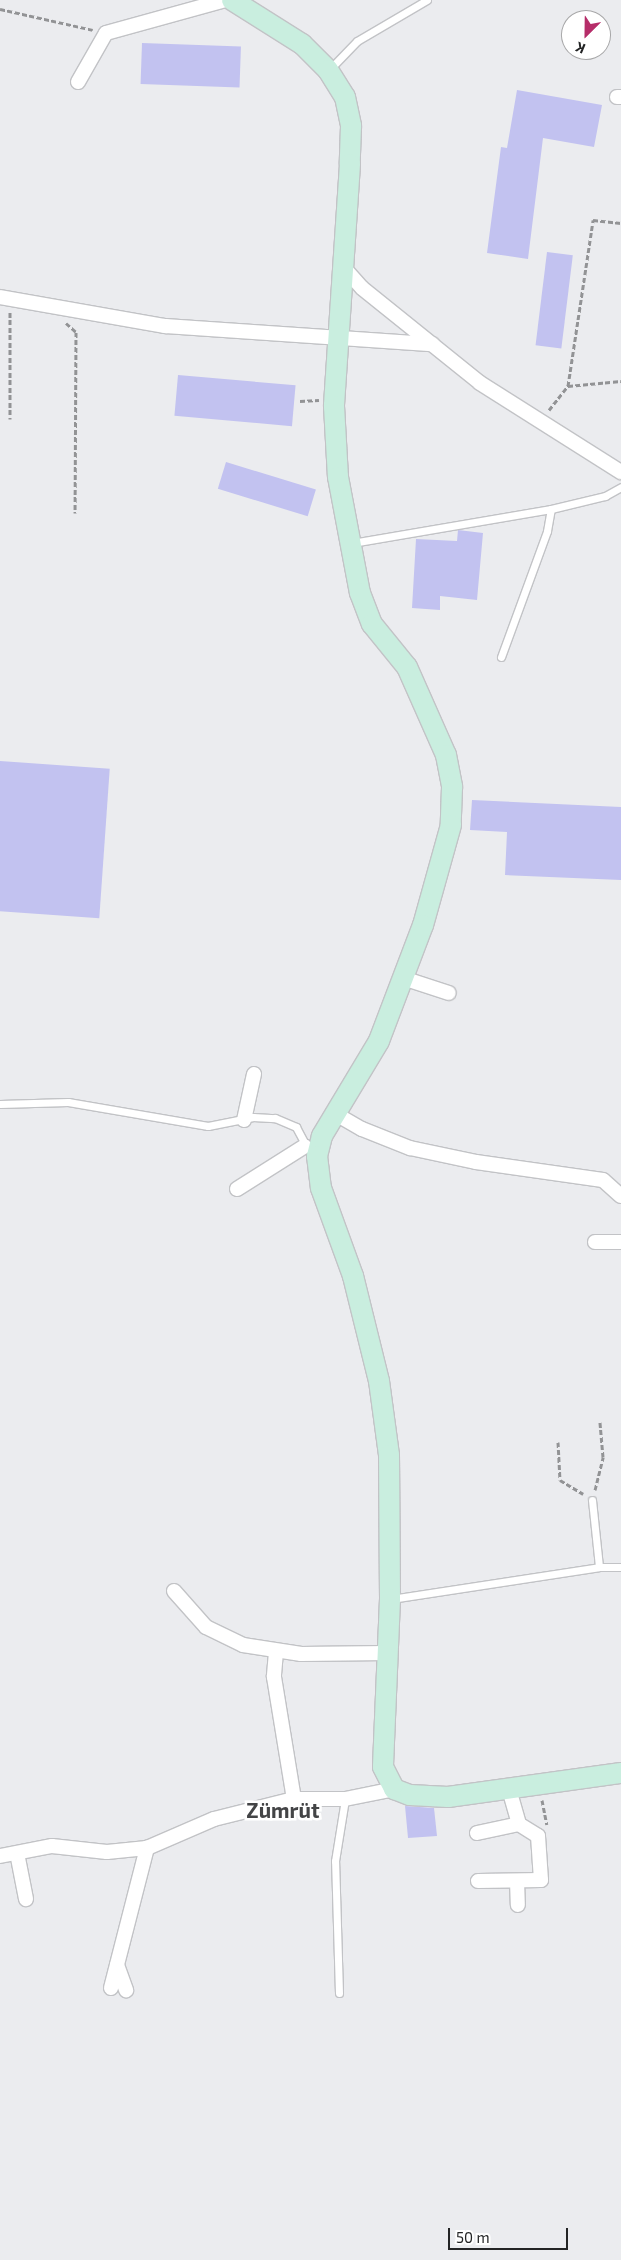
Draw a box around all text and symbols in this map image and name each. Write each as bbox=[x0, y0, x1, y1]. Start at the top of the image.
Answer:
north arrow bbox=[561, 10, 611, 60]
text: K bbox=[573, 39, 588, 58]
district label: Zümrüt bbox=[246, 1797, 320, 1823]
scale bar bbox=[451, 2218, 571, 2250]
text: 50 m bbox=[456, 2228, 490, 2246]

